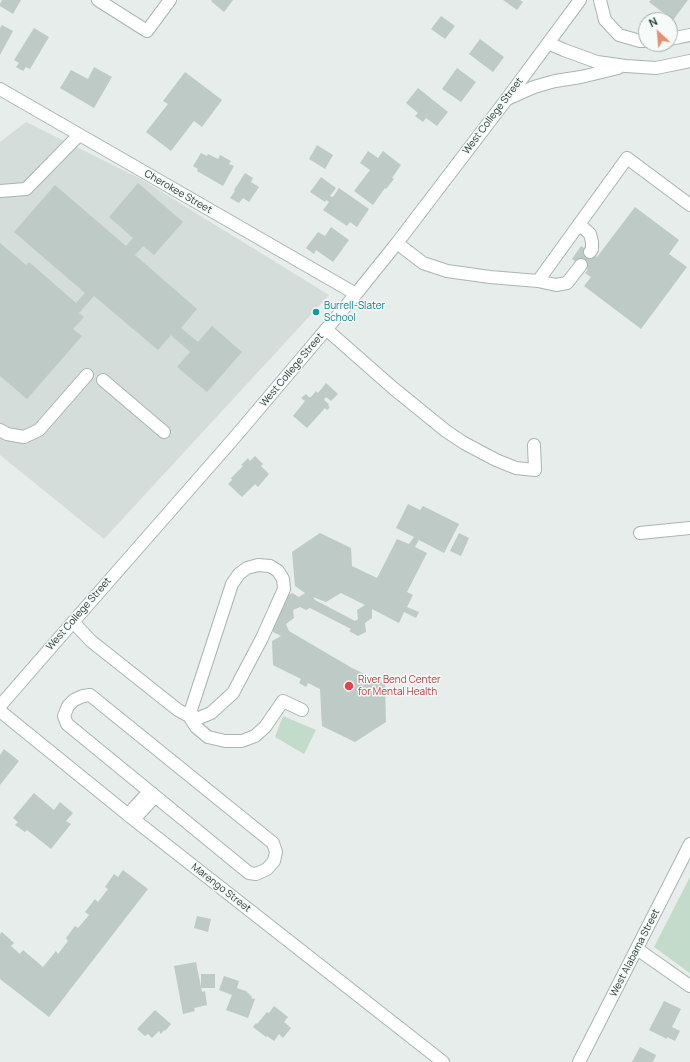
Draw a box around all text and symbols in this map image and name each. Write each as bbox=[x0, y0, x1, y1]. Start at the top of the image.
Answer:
north arrow bbox=[638, 12, 678, 52]
text: N bbox=[646, 13, 660, 30]
street label: West College Street bbox=[460, 75, 526, 157]
street label: Cherokee Street bbox=[142, 168, 214, 216]
place label: Burrell-Slater School bbox=[324, 300, 385, 324]
marker: Burrell-Slater School bbox=[311, 307, 321, 317]
street label: West College Street bbox=[258, 331, 326, 409]
street label: West College Street bbox=[44, 575, 114, 653]
place label: River Bend Center for Mental Health bbox=[358, 674, 441, 698]
marker: River Bend Center for Mental Health bbox=[343, 680, 355, 692]
street label: Marengo Street bbox=[189, 861, 253, 915]
street label: West Alabama Street bbox=[608, 907, 662, 999]

